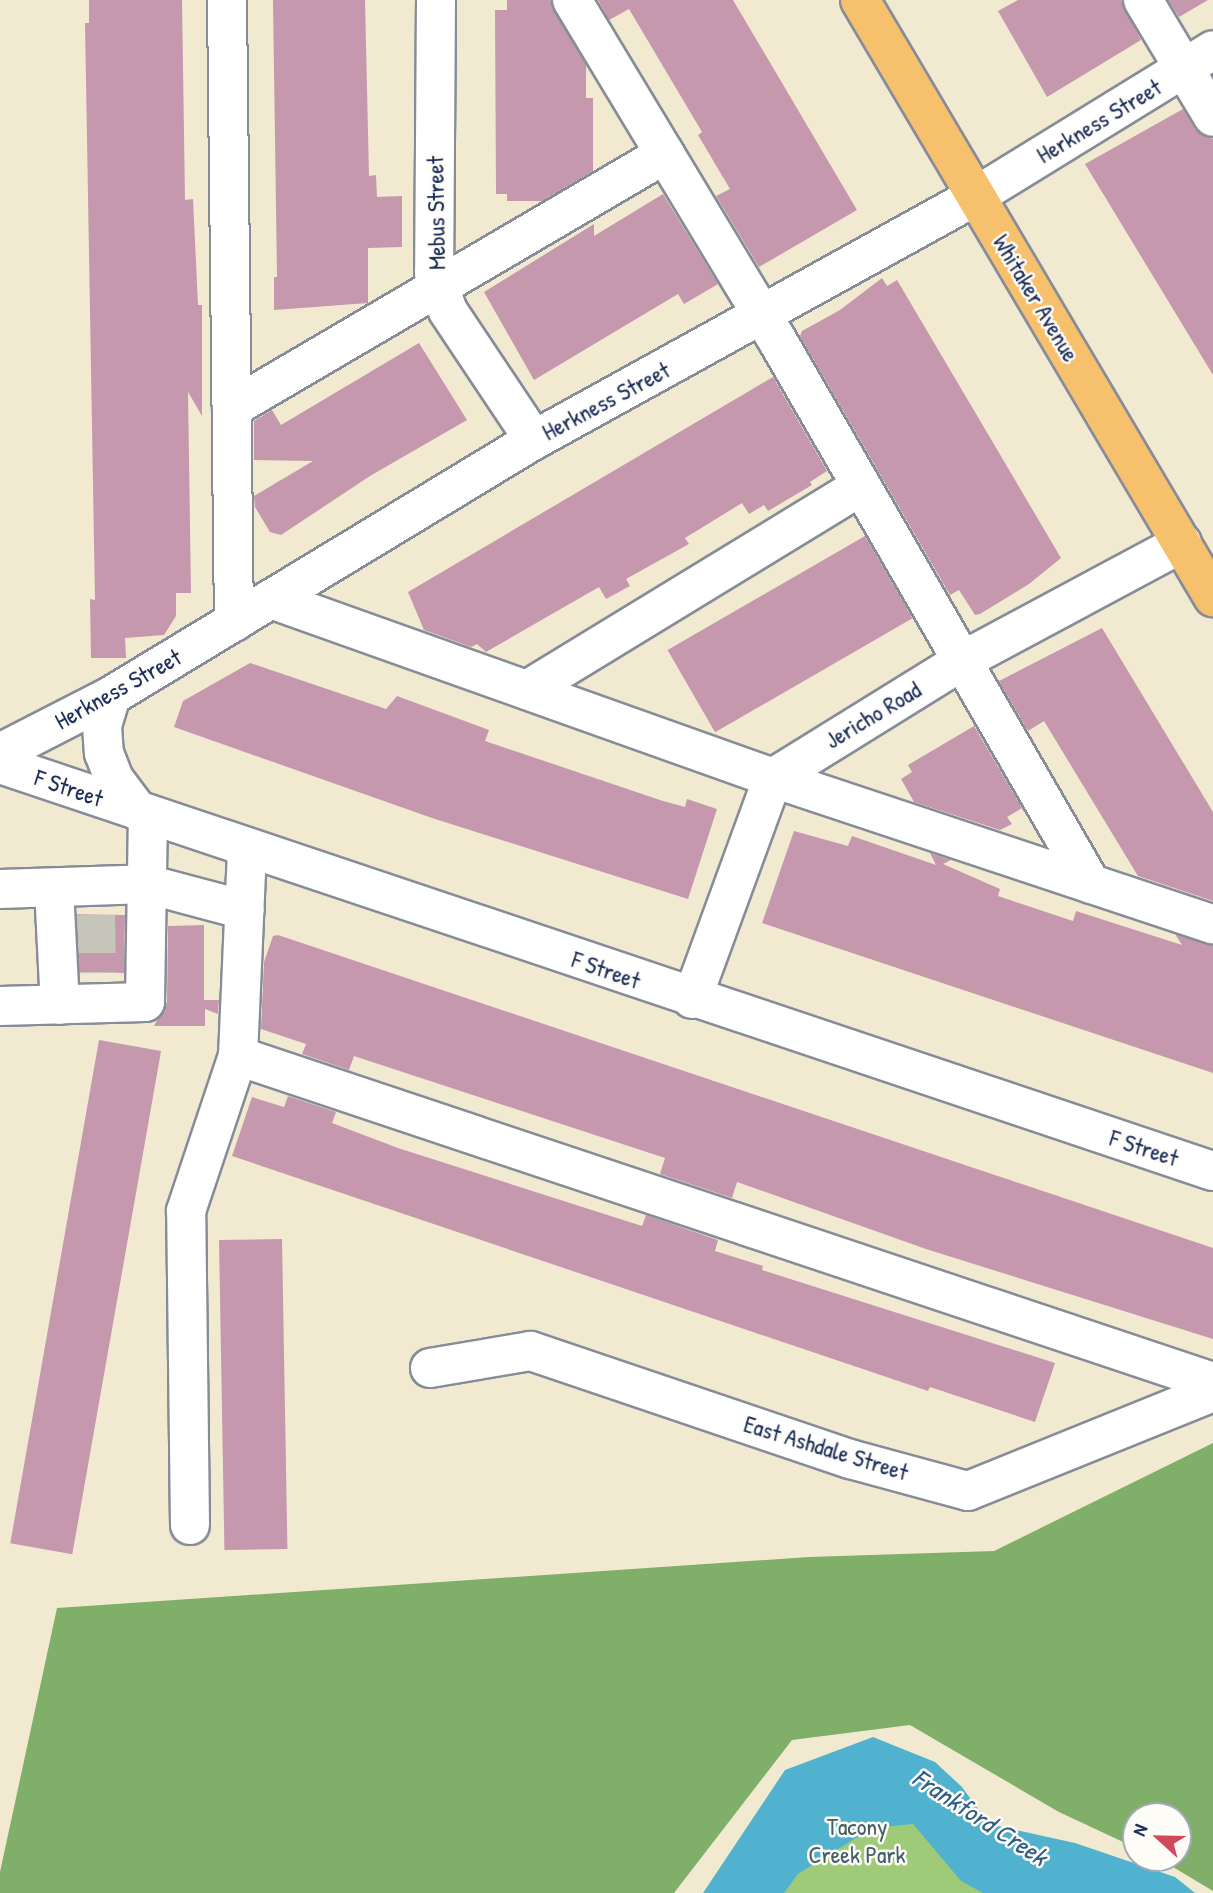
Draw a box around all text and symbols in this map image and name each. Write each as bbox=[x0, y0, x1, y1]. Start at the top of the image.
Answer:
street label: Herkness Street bbox=[1031, 73, 1167, 169]
street label: Mebus Street bbox=[421, 156, 451, 270]
street label: Whitaker Avenue bbox=[987, 229, 1085, 367]
street label: Herkness Street bbox=[537, 355, 675, 447]
street label: Herkness Street bbox=[50, 642, 186, 736]
street label: Jericho Road bbox=[820, 675, 926, 755]
street label: F Street bbox=[31, 763, 107, 813]
street label: F Street bbox=[568, 945, 644, 995]
street label: F Street bbox=[1106, 1123, 1182, 1173]
street label: East Ashdale Street bbox=[740, 1409, 912, 1487]
water label: Frankford Creek bbox=[907, 1762, 1053, 1872]
north arrow bbox=[1122, 1802, 1192, 1872]
park label: Tacony Creek Park bbox=[808, 1813, 906, 1869]
text: N bbox=[1125, 1820, 1153, 1839]

